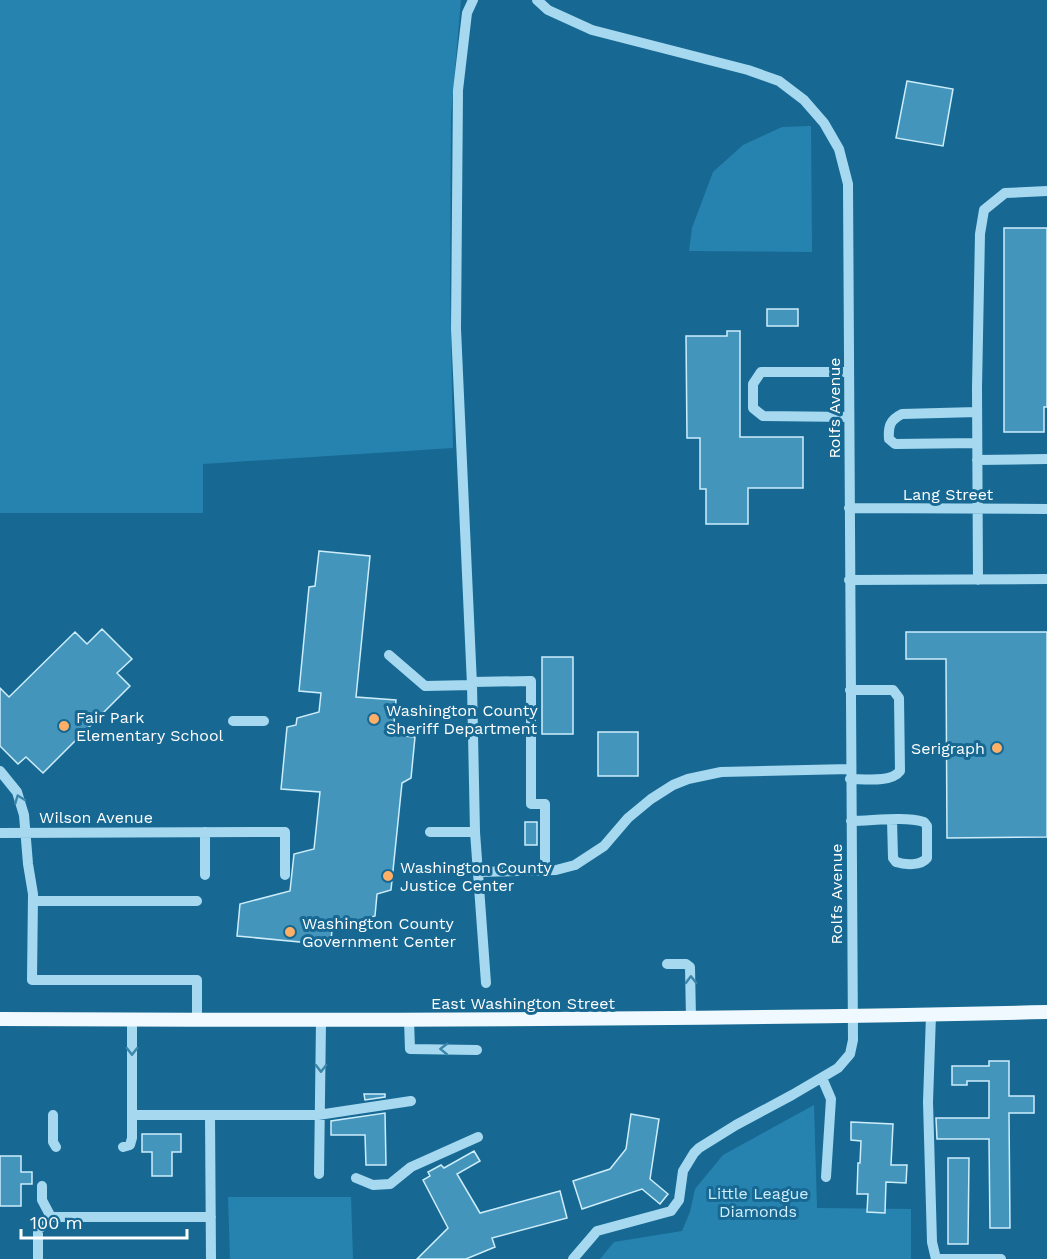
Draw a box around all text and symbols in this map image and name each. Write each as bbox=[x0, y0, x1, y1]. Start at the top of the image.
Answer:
street label: Rolfs Avenue bbox=[825, 358, 844, 459]
street label: Lang Street bbox=[903, 485, 994, 504]
place label: Washington County Sheriff Department bbox=[386, 701, 538, 738]
place label: Fair Park Elementary School bbox=[76, 708, 224, 745]
marker: Washington County Sheriff Department bbox=[367, 712, 381, 726]
marker: Fair Park Elementary School bbox=[57, 719, 71, 733]
place label: Serigraph bbox=[911, 739, 985, 758]
marker: Serigraph bbox=[990, 741, 1004, 755]
one-way arrow bbox=[14, 795, 26, 806]
street label: Wilson Avenue bbox=[39, 808, 153, 827]
street label: Rolfs Avenue bbox=[827, 844, 846, 945]
place label: Washington County Justice Center bbox=[400, 858, 552, 895]
marker: Washington County Justice Center bbox=[381, 869, 395, 883]
place label: Washington County Government Center bbox=[302, 914, 457, 951]
marker: Washington County Government Center bbox=[283, 925, 297, 939]
one-way arrow bbox=[685, 976, 698, 985]
street label: East Washington Street bbox=[431, 994, 615, 1013]
one-way arrow bbox=[439, 1043, 448, 1056]
one-way arrow bbox=[126, 1046, 138, 1055]
one-way arrow bbox=[315, 1064, 327, 1073]
park label: Little League Diamonds bbox=[707, 1184, 809, 1221]
scale bar bbox=[21, 1202, 188, 1240]
text: 100 m bbox=[30, 1212, 83, 1233]

